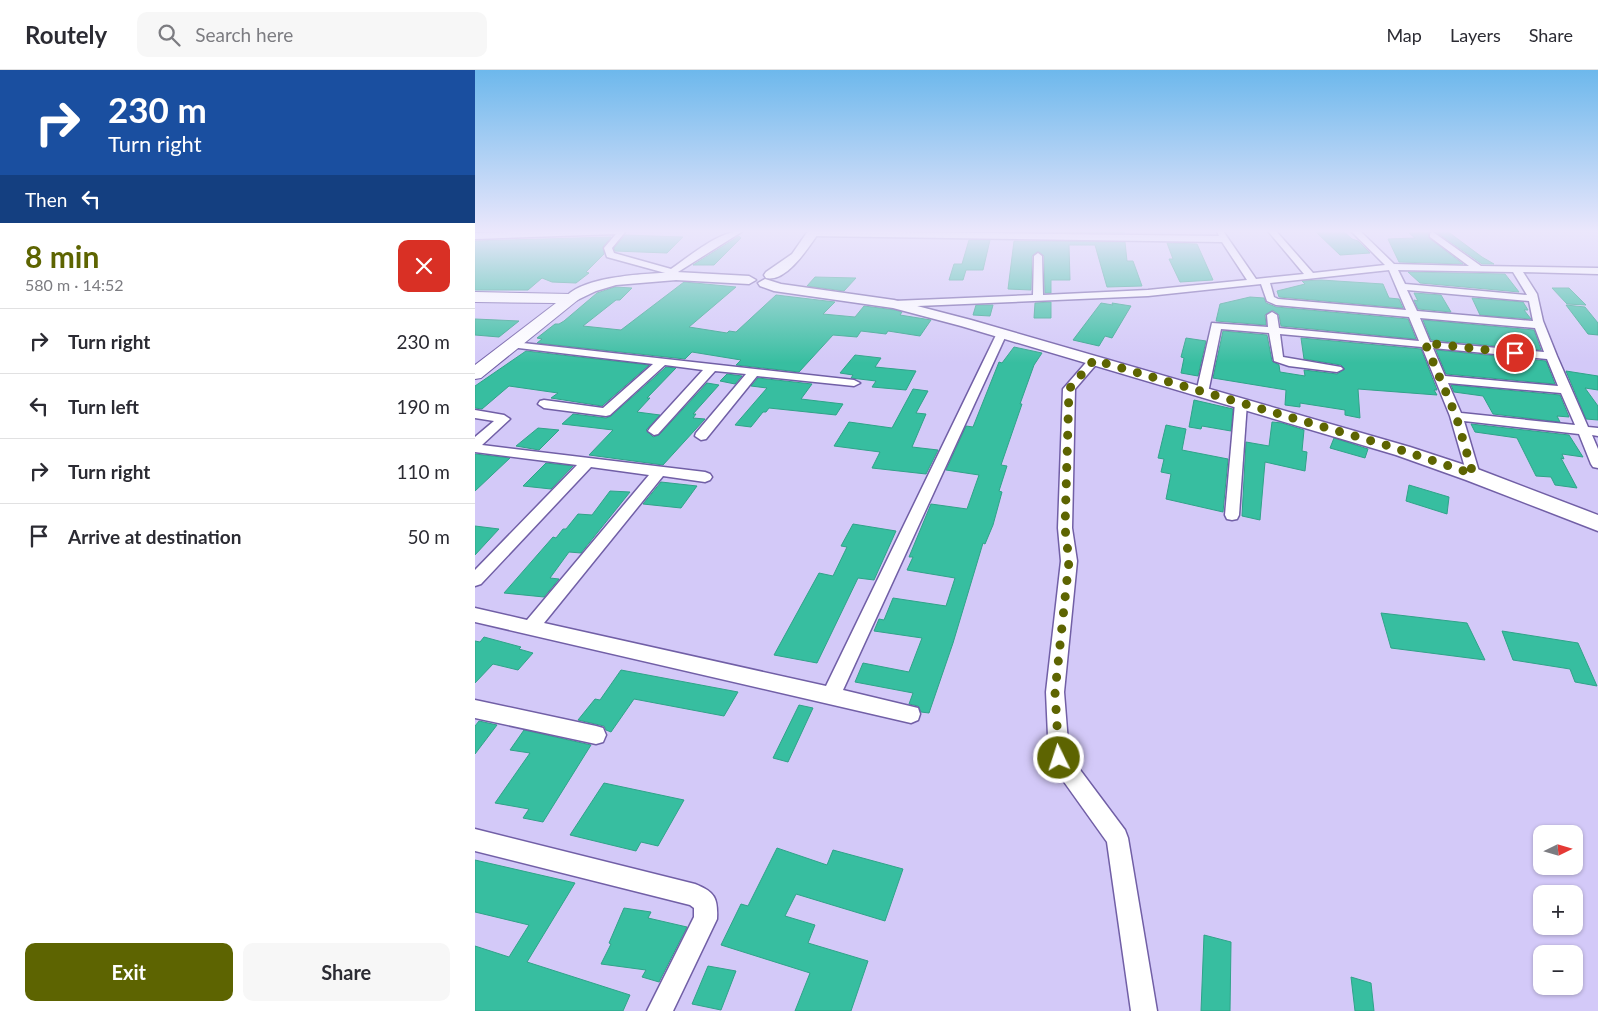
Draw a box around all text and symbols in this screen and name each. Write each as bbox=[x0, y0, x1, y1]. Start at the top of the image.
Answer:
search box bbox=[137, 12, 487, 57]
text: Routely bbox=[25, 20, 107, 49]
icon: search bbox=[155, 21, 183, 49]
text: Search here bbox=[195, 23, 293, 46]
text: Map bbox=[1386, 24, 1422, 46]
text: Layers bbox=[1450, 24, 1501, 46]
text: Share bbox=[1529, 24, 1573, 46]
text: 230 m bbox=[108, 88, 207, 130]
icon: right bbox=[25, 90, 90, 155]
text: Turn right bbox=[108, 130, 202, 157]
icon: left bbox=[77, 185, 105, 213]
text: Then bbox=[25, 188, 67, 211]
text: 8 min bbox=[25, 238, 99, 274]
button: close bbox=[398, 240, 450, 292]
text: 580 m · 14:52 bbox=[25, 275, 124, 294]
icon: right bbox=[25, 327, 53, 355]
text: Turn right bbox=[68, 330, 150, 353]
text: 230 m bbox=[396, 330, 450, 353]
pin bbox=[1494, 332, 1536, 374]
icon: arrive bbox=[1501, 339, 1529, 367]
icon: left bbox=[25, 392, 53, 420]
text: Turn left bbox=[68, 395, 139, 418]
text: 190 m bbox=[396, 395, 450, 418]
icon: right bbox=[25, 457, 53, 485]
text: Turn right bbox=[68, 460, 150, 483]
text: 110 m bbox=[396, 460, 450, 483]
icon: arrive bbox=[25, 522, 53, 550]
text: Arrive at destination bbox=[68, 525, 241, 548]
text: 50 m bbox=[407, 525, 450, 548]
position arrow bbox=[1032, 731, 1084, 783]
north arrow bbox=[1533, 825, 1583, 875]
map controls bbox=[1533, 825, 1583, 995]
button: + bbox=[1533, 885, 1583, 935]
button: Exit bbox=[25, 943, 233, 1001]
button: Share bbox=[243, 943, 450, 1001]
button: − bbox=[1533, 945, 1583, 995]

